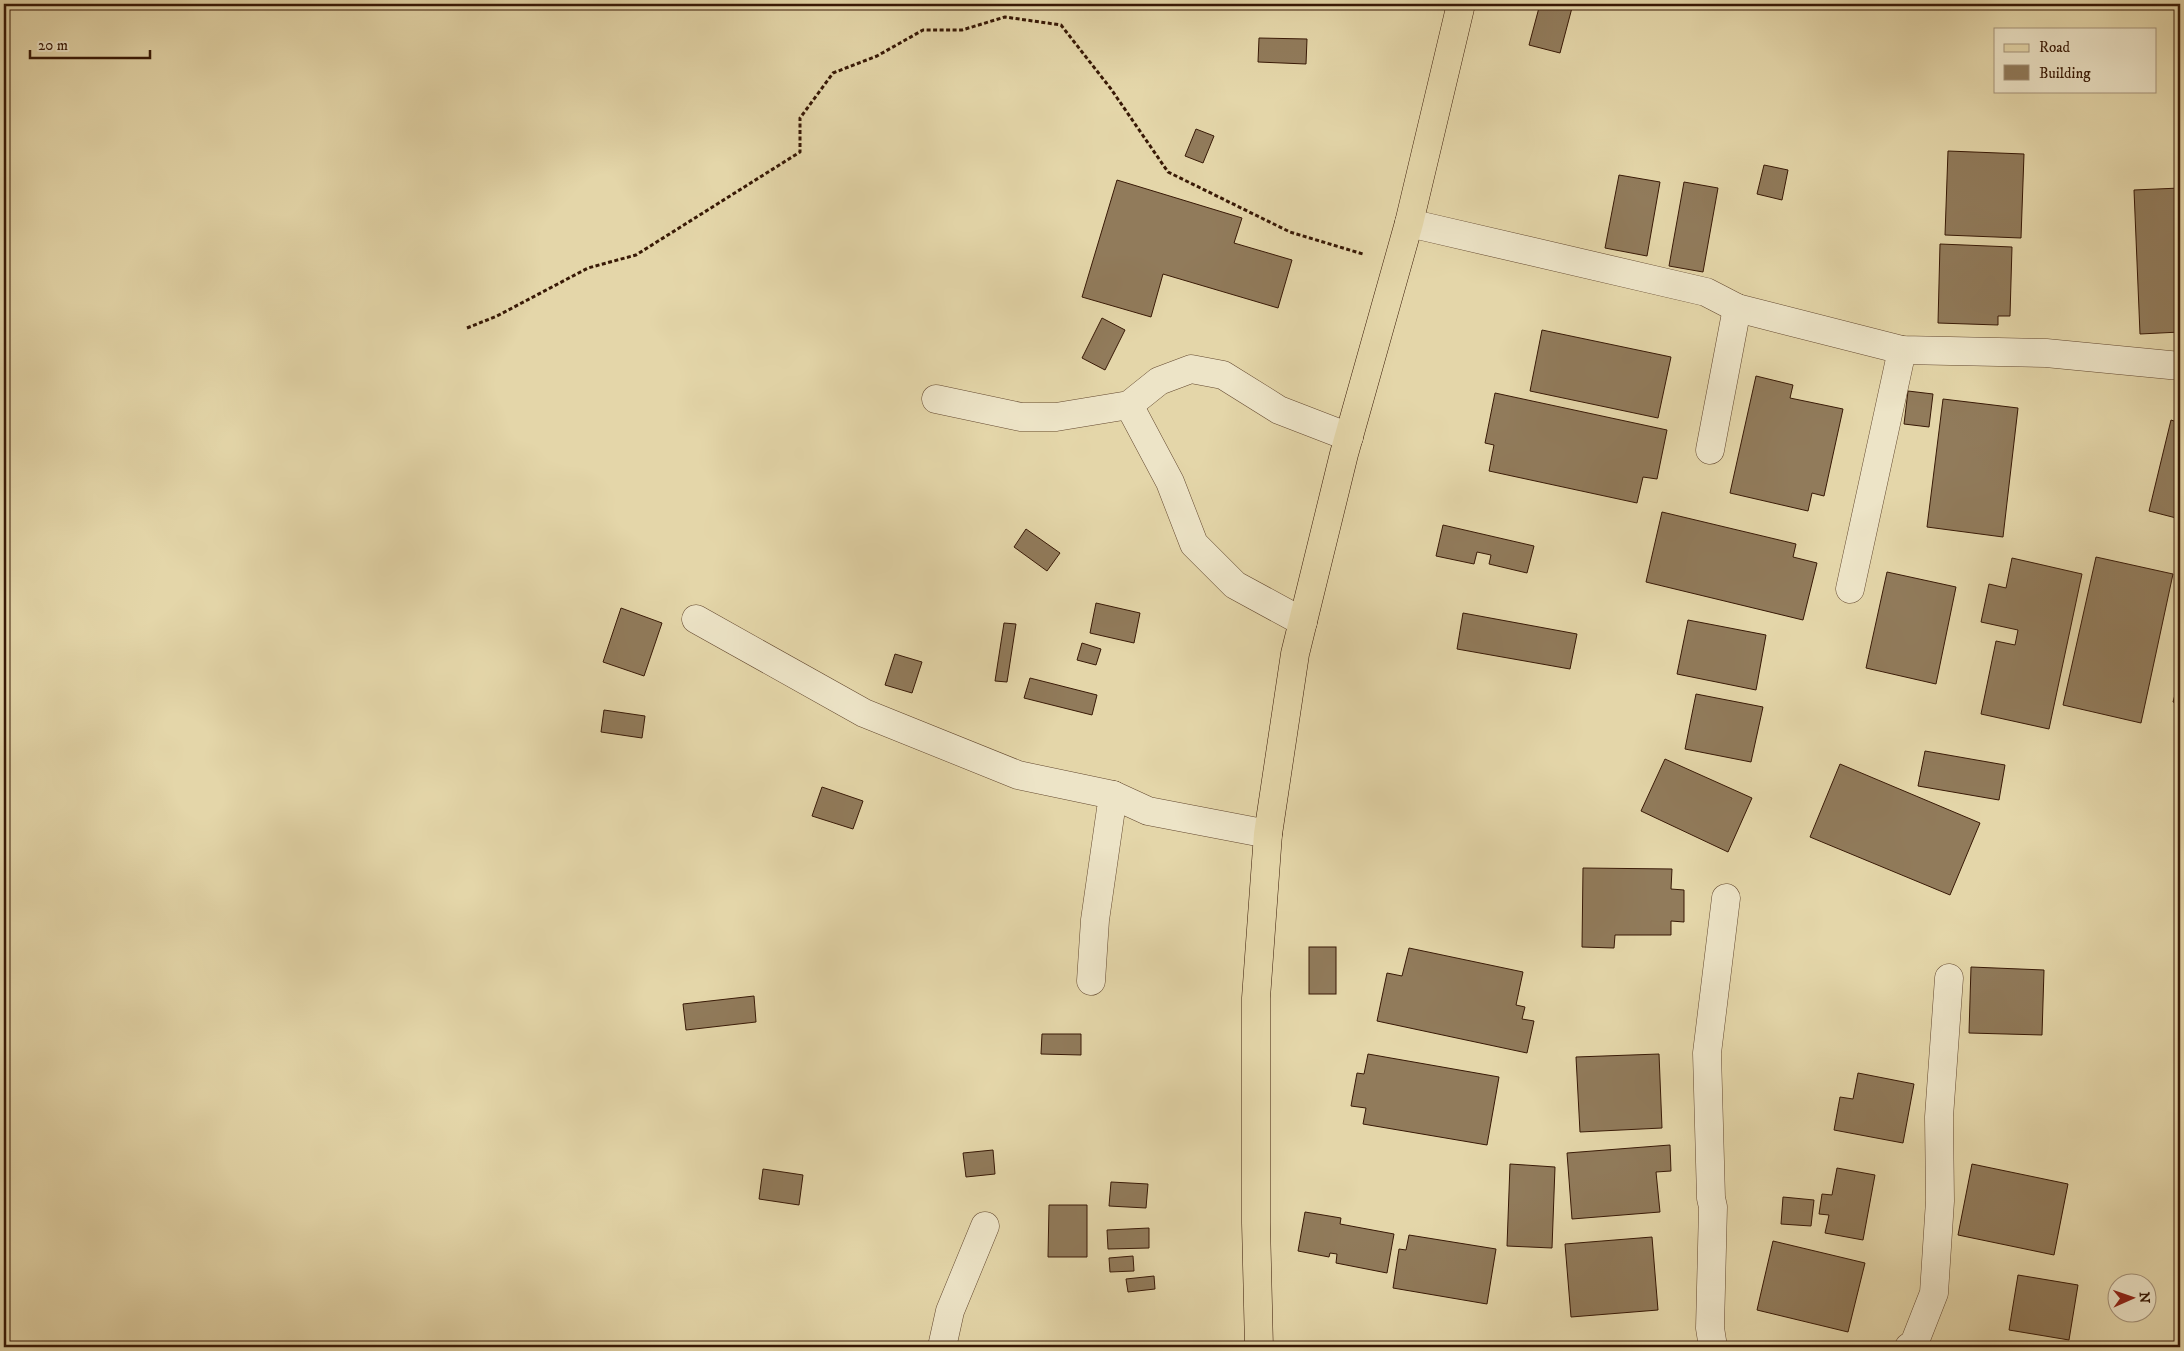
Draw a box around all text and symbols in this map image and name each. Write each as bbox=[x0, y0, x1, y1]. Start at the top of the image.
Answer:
scale bar bbox=[30, 28, 150, 60]
legend bbox=[1994, 28, 2156, 92]
text: 20 m bbox=[38, 36, 68, 55]
text: Road bbox=[2039, 38, 2071, 57]
text: Building bbox=[2039, 64, 2091, 83]
north arrow bbox=[2106, 1274, 2156, 1324]
text: N bbox=[2135, 1292, 2153, 1304]

